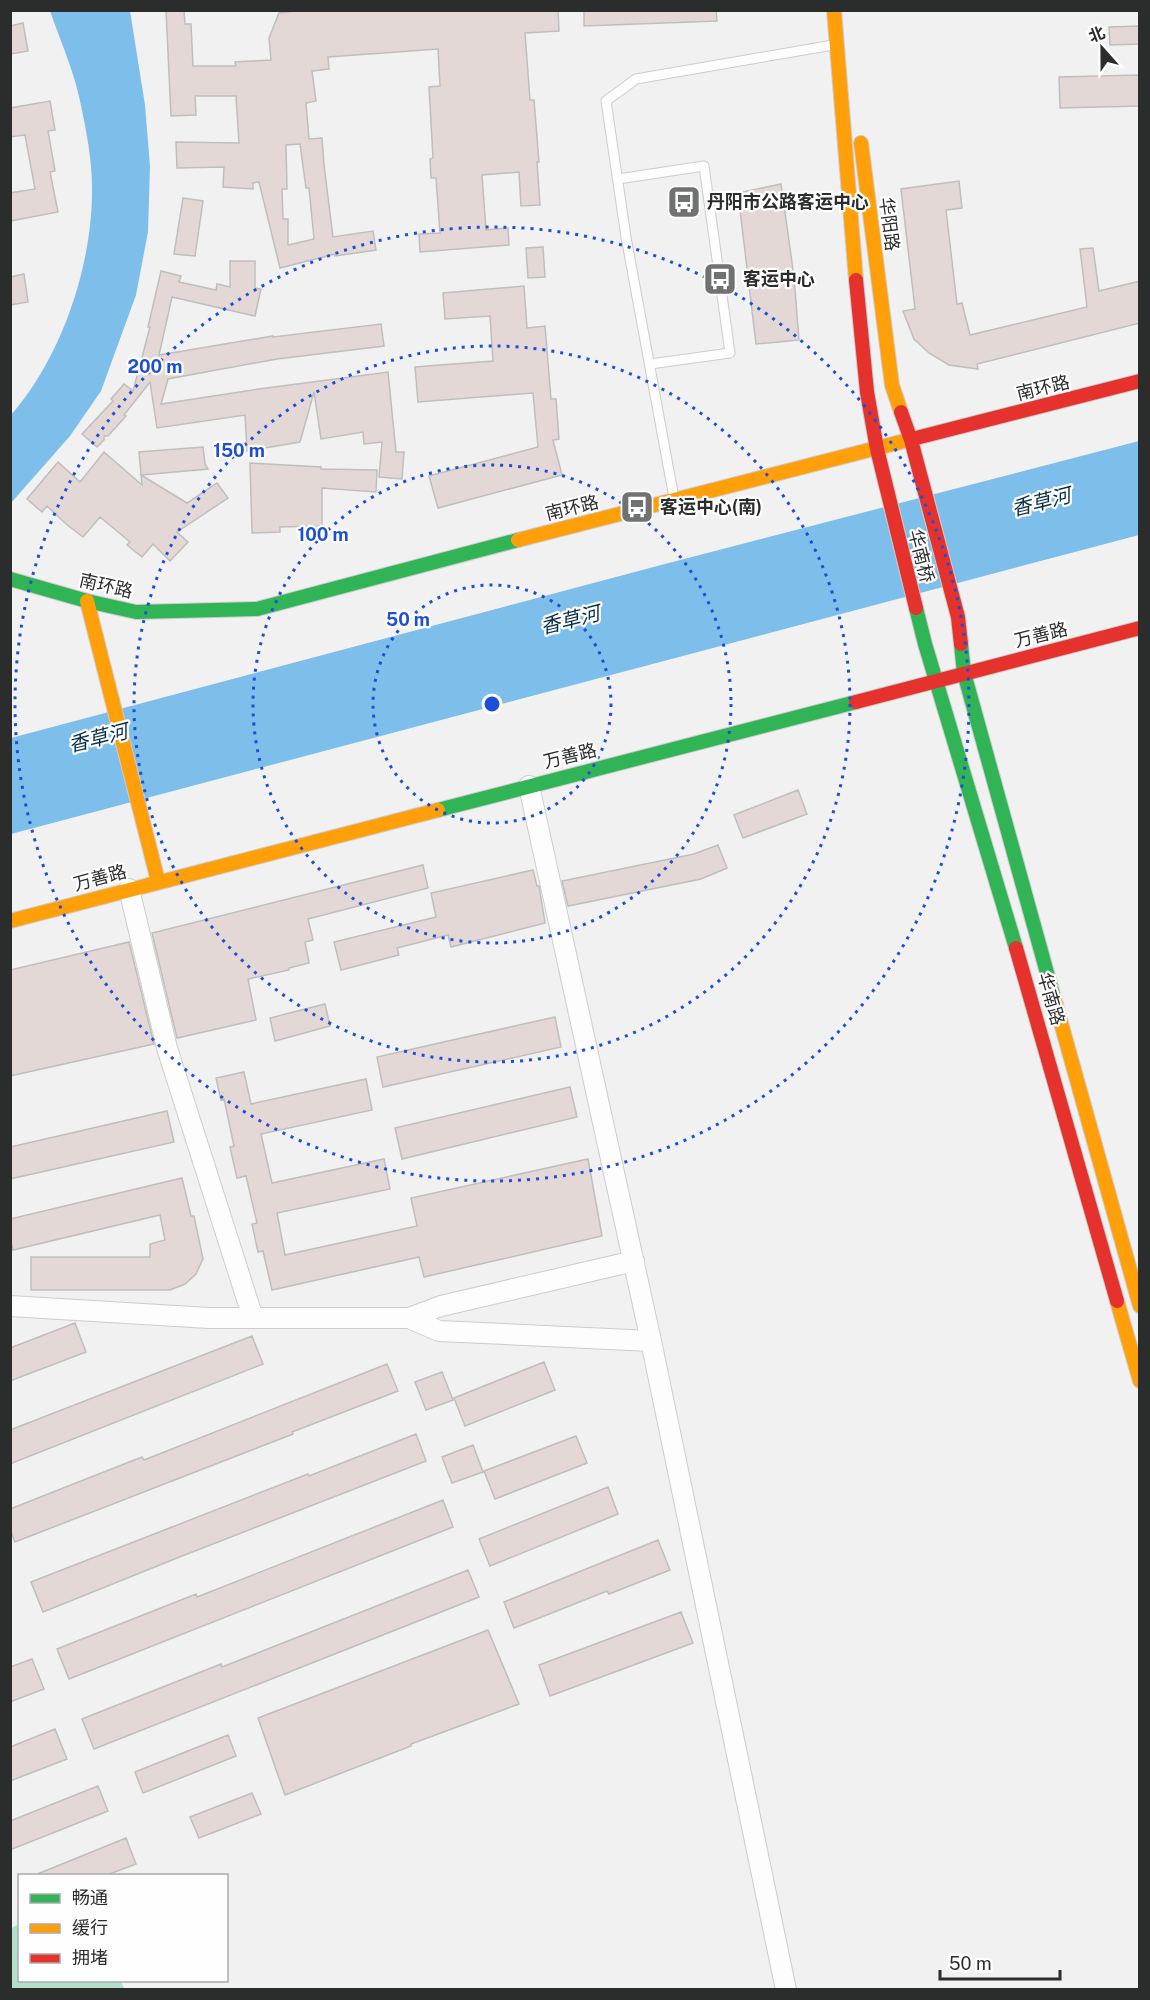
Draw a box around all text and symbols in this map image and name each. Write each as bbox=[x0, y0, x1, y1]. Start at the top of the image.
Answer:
north arrow bbox=[1072, 18, 1132, 78]
text: 北 bbox=[1086, 23, 1108, 46]
bus stop icon: 丹阳市公路客运中心 bbox=[666, 184, 702, 220]
place label: 丹阳市公路客运中心 bbox=[707, 191, 869, 212]
street label: 华阳路 bbox=[876, 196, 903, 252]
bus stop icon: 客运中心 bbox=[702, 261, 738, 297]
place label: 客运中心 bbox=[743, 268, 815, 289]
text: 200 m bbox=[128, 356, 182, 377]
street label: 南环路 bbox=[1014, 371, 1072, 404]
text: 150 m bbox=[213, 440, 265, 461]
water label: 香草河 bbox=[1009, 482, 1077, 521]
bus stop icon: 客运中心(南) bbox=[619, 489, 655, 525]
street label: 南环路 bbox=[543, 491, 601, 524]
place label: 客运中心(南) bbox=[660, 496, 762, 517]
text: 100 m bbox=[297, 524, 349, 545]
street label: 华南桥 bbox=[905, 527, 938, 585]
street label: 南环路 bbox=[77, 569, 135, 602]
water label: 香草河 bbox=[538, 600, 606, 639]
text: 50 m bbox=[386, 609, 430, 630]
street label: 万善路 bbox=[1012, 618, 1070, 651]
centre of rings bbox=[482, 694, 502, 714]
water label: 香草河 bbox=[66, 718, 134, 757]
street label: 万善路 bbox=[541, 739, 599, 772]
street label: 万善路 bbox=[71, 860, 129, 895]
street label: 华南路 bbox=[1034, 970, 1069, 1028]
legend bbox=[18, 1874, 228, 1982]
text: 畅通 bbox=[72, 1887, 108, 1908]
text: 缓行 bbox=[72, 1917, 108, 1938]
scale bar bbox=[940, 1943, 1060, 1981]
text: 拥堵 bbox=[72, 1947, 108, 1968]
text: 50 m bbox=[949, 1953, 992, 1974]

